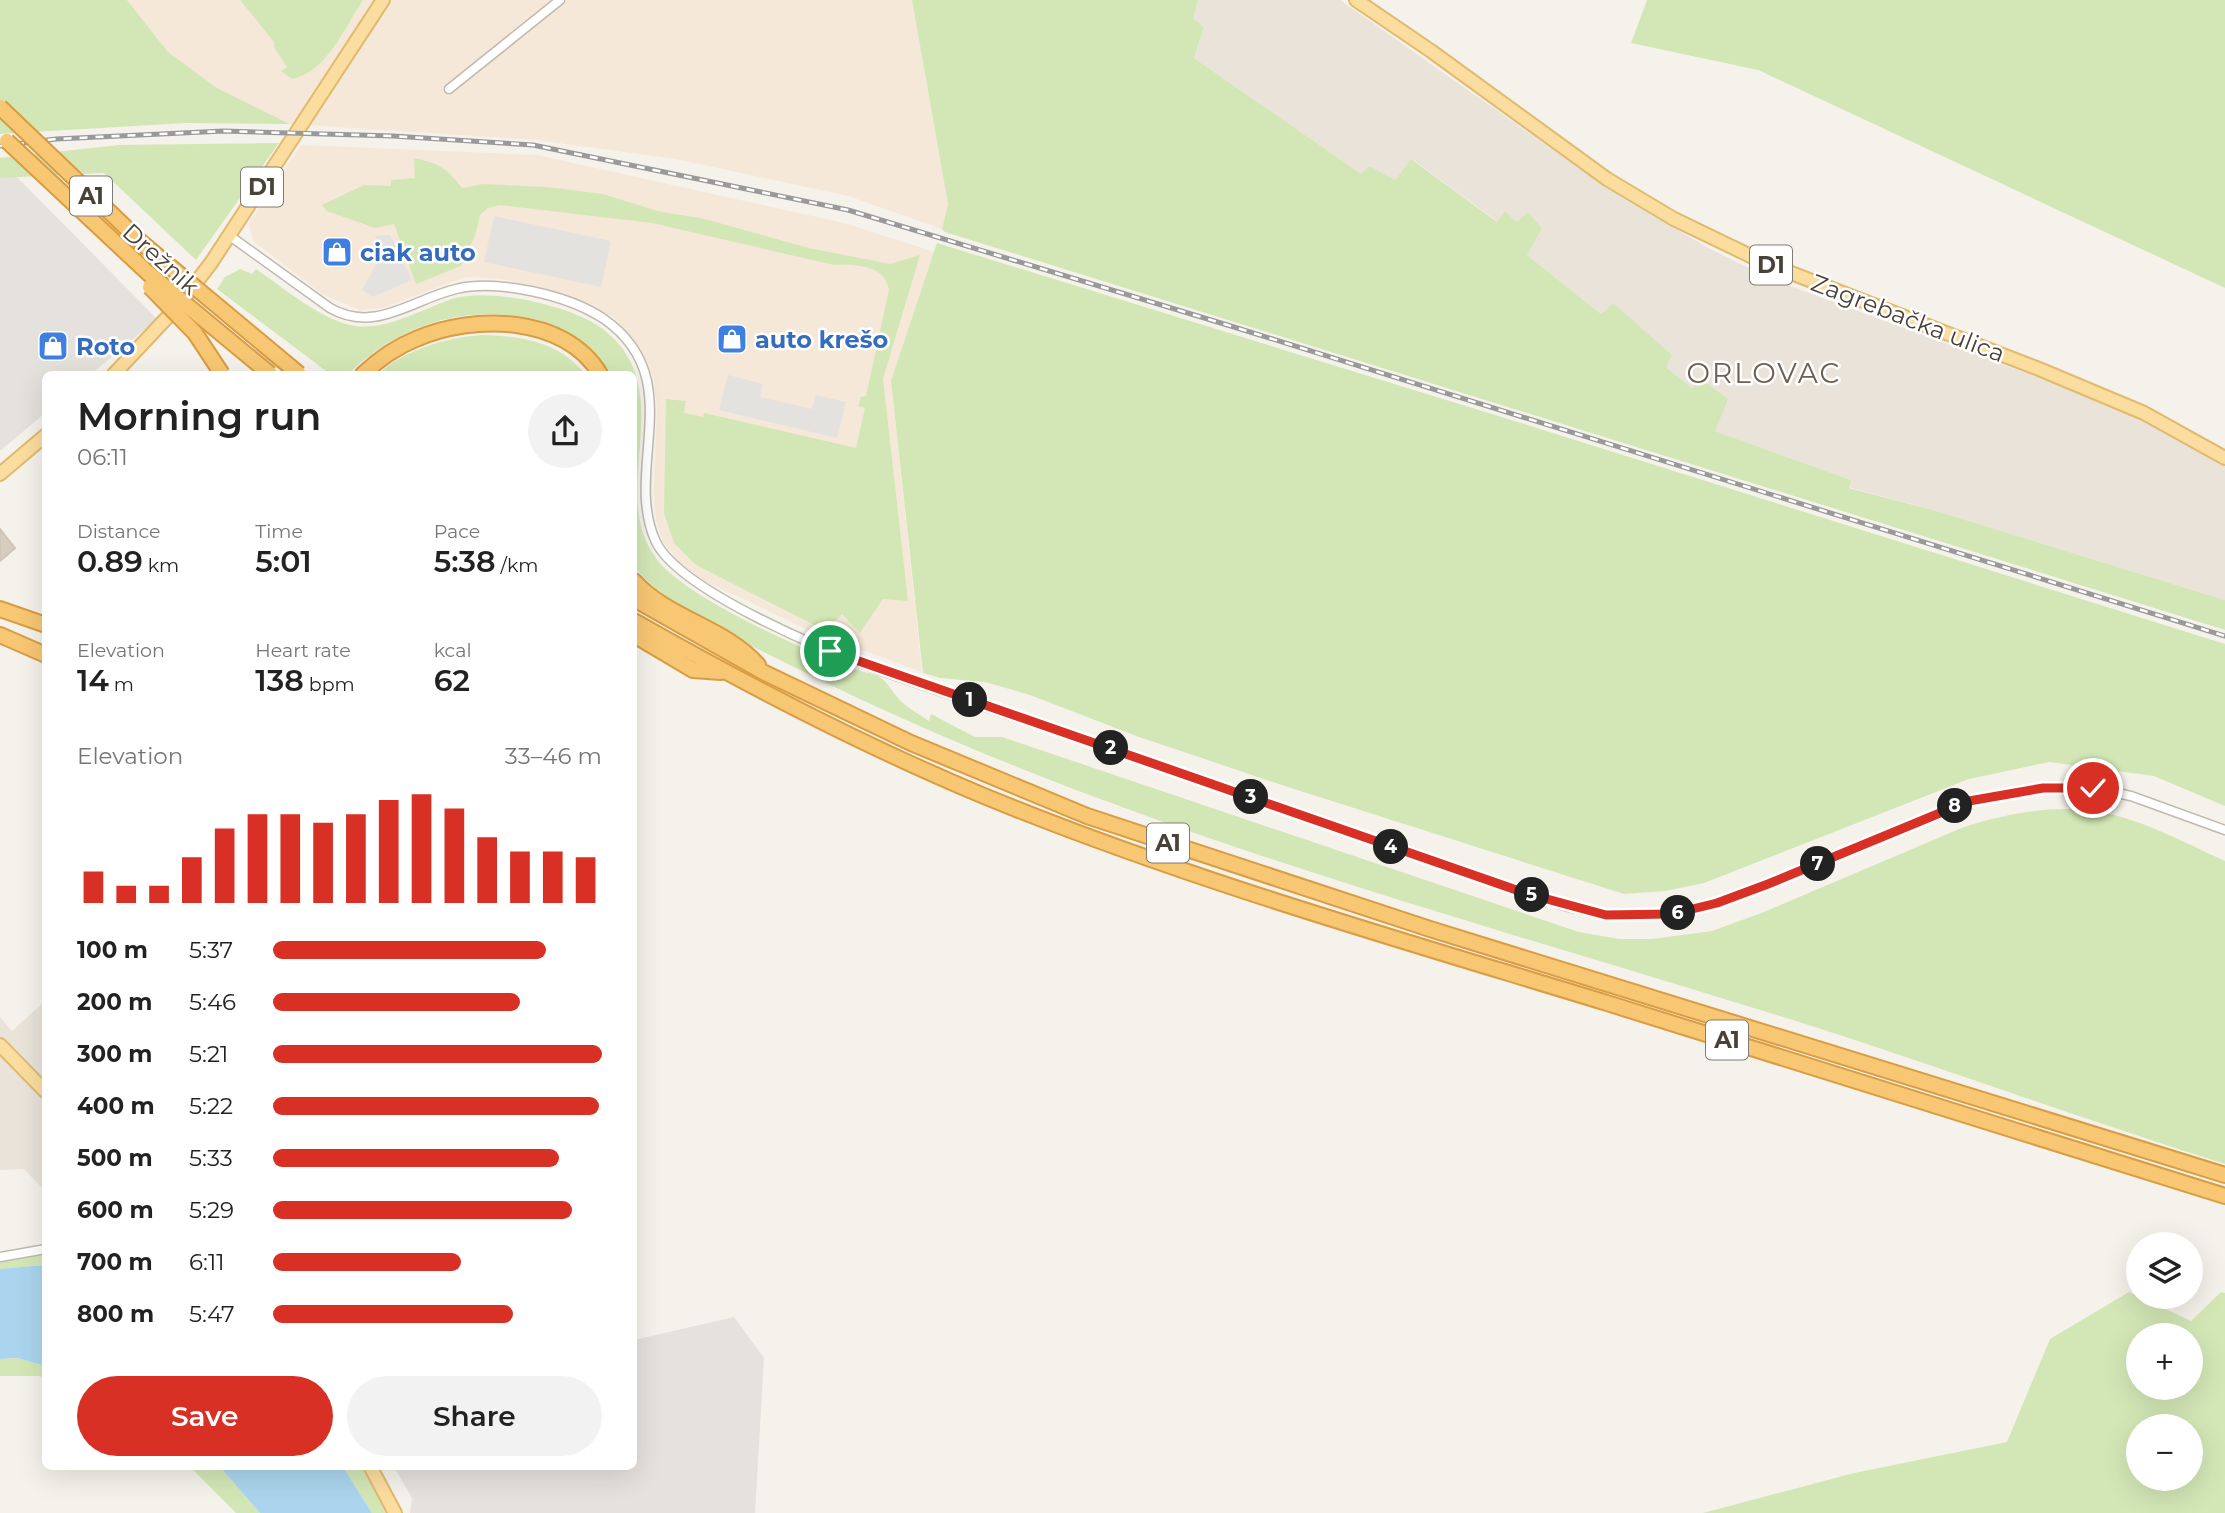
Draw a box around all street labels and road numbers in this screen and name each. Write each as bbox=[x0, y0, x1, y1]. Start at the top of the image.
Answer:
road number: D1 bbox=[241, 168, 283, 206]
road number: A1 bbox=[70, 176, 112, 216]
street label: Drežnik bbox=[117, 217, 206, 301]
road number: D1 bbox=[1750, 246, 1792, 284]
street label: Zagrebačka ulica bbox=[1807, 268, 2009, 368]
road number: A1 bbox=[1147, 824, 1189, 862]
road number: A1 bbox=[1706, 1021, 1748, 1060]

